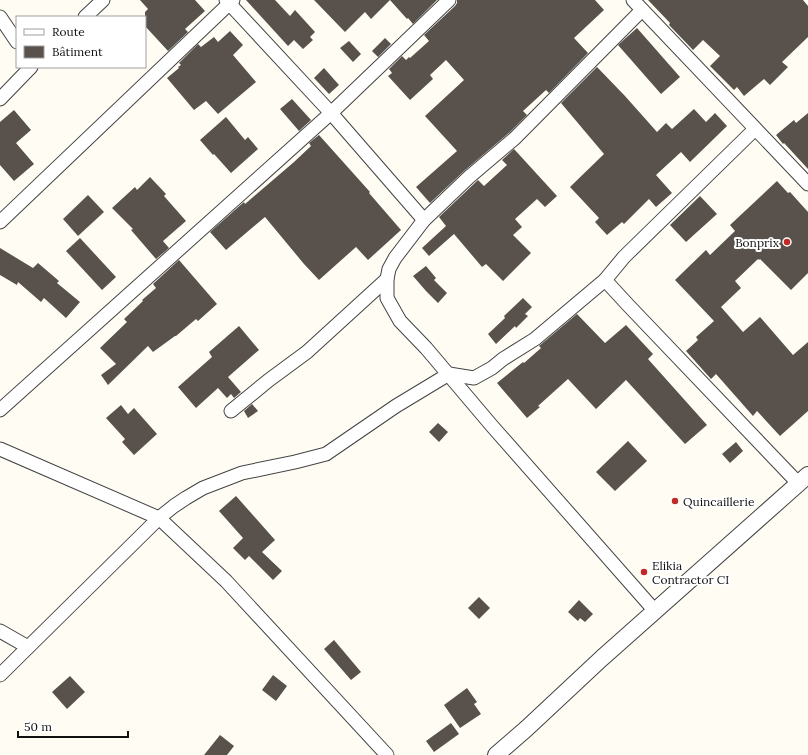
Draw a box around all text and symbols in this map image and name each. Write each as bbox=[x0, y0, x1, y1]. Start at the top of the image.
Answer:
legend bbox=[16, 16, 146, 68]
text: Route bbox=[52, 24, 85, 39]
text: Bâtiment bbox=[52, 44, 103, 59]
place label: Bonprix bbox=[735, 235, 780, 250]
marker: Bonprix bbox=[782, 237, 792, 247]
place label: Quincaillerie bbox=[683, 494, 755, 509]
marker: Quincaillerie bbox=[670, 496, 680, 506]
place label: Elikia Contractor CI bbox=[652, 558, 729, 587]
marker: Elikia Contractor CI bbox=[639, 567, 649, 577]
scale bar bbox=[18, 713, 128, 739]
text: 50 m bbox=[24, 719, 52, 734]

